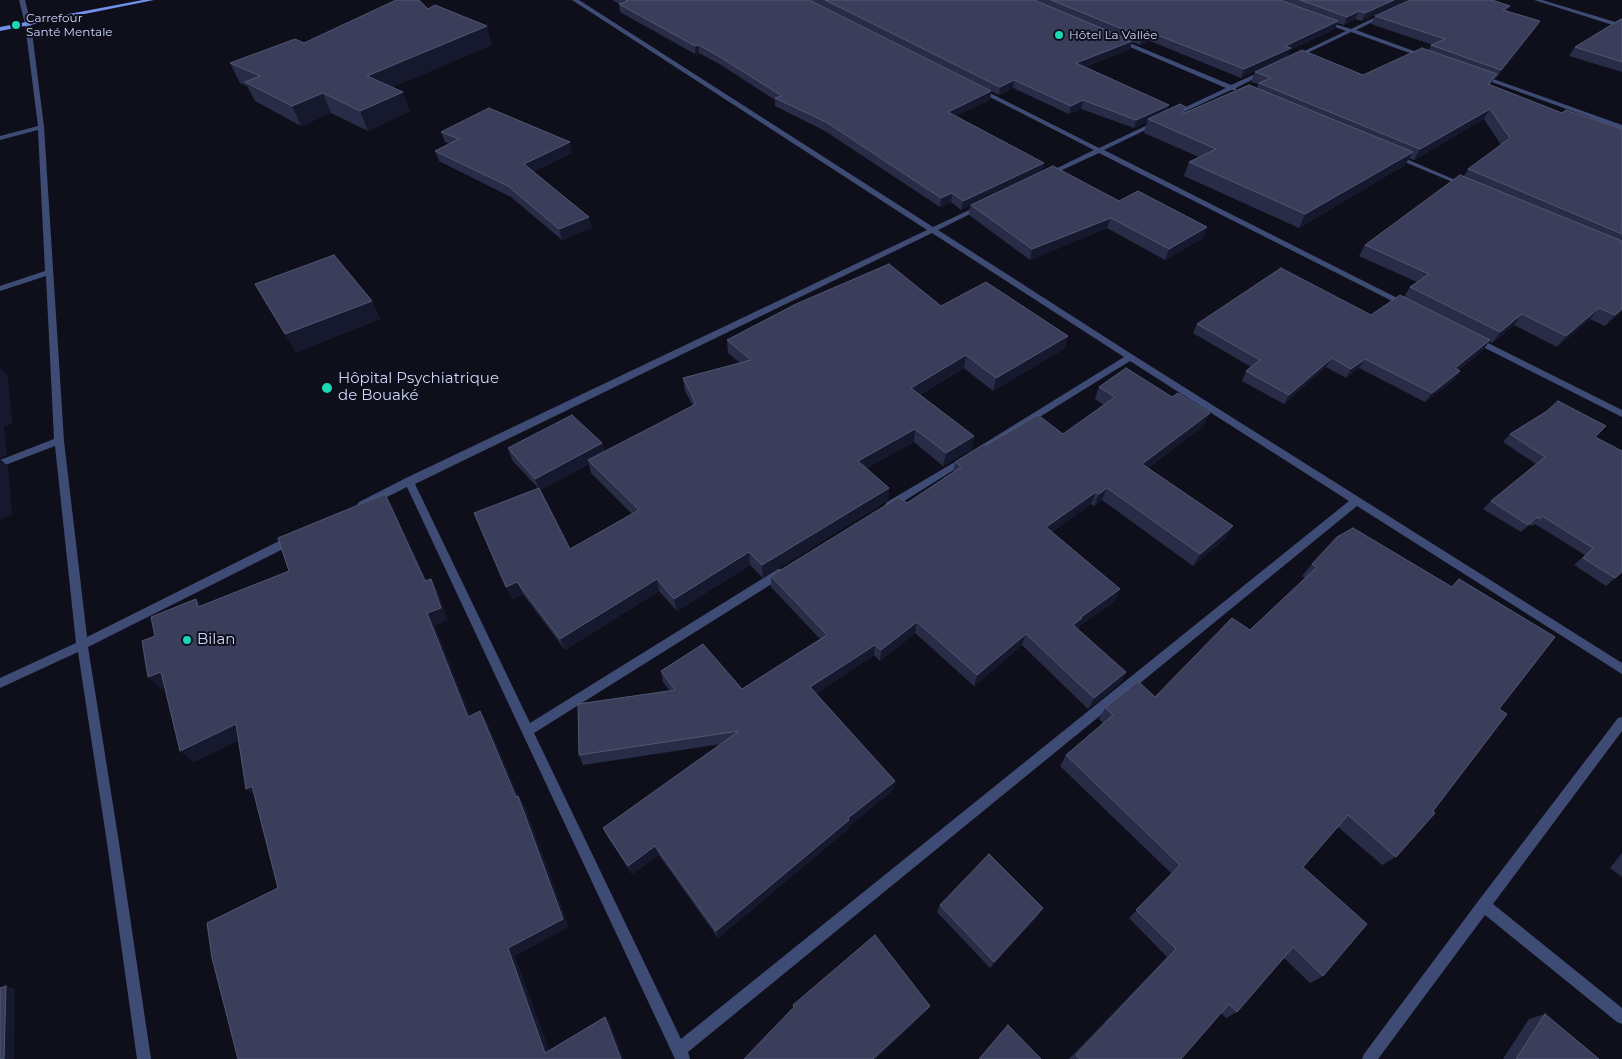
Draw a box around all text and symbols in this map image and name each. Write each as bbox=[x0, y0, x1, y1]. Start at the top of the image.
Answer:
place label: Carrefour Santé Mentale bbox=[26, 11, 113, 39]
marker: Carrefour Santé Mentale bbox=[10, 19, 22, 31]
place label: Hôtel La Vallée bbox=[1069, 28, 1158, 42]
marker: Hôtel La Vallée bbox=[1053, 29, 1065, 41]
place label: Hôpital Psychiatrique de Bouaké bbox=[338, 370, 499, 405]
marker: Hôpital Psychiatrique de Bouaké bbox=[320, 381, 334, 395]
place label: Bilan bbox=[197, 631, 235, 649]
marker: Bilan bbox=[181, 634, 193, 646]

